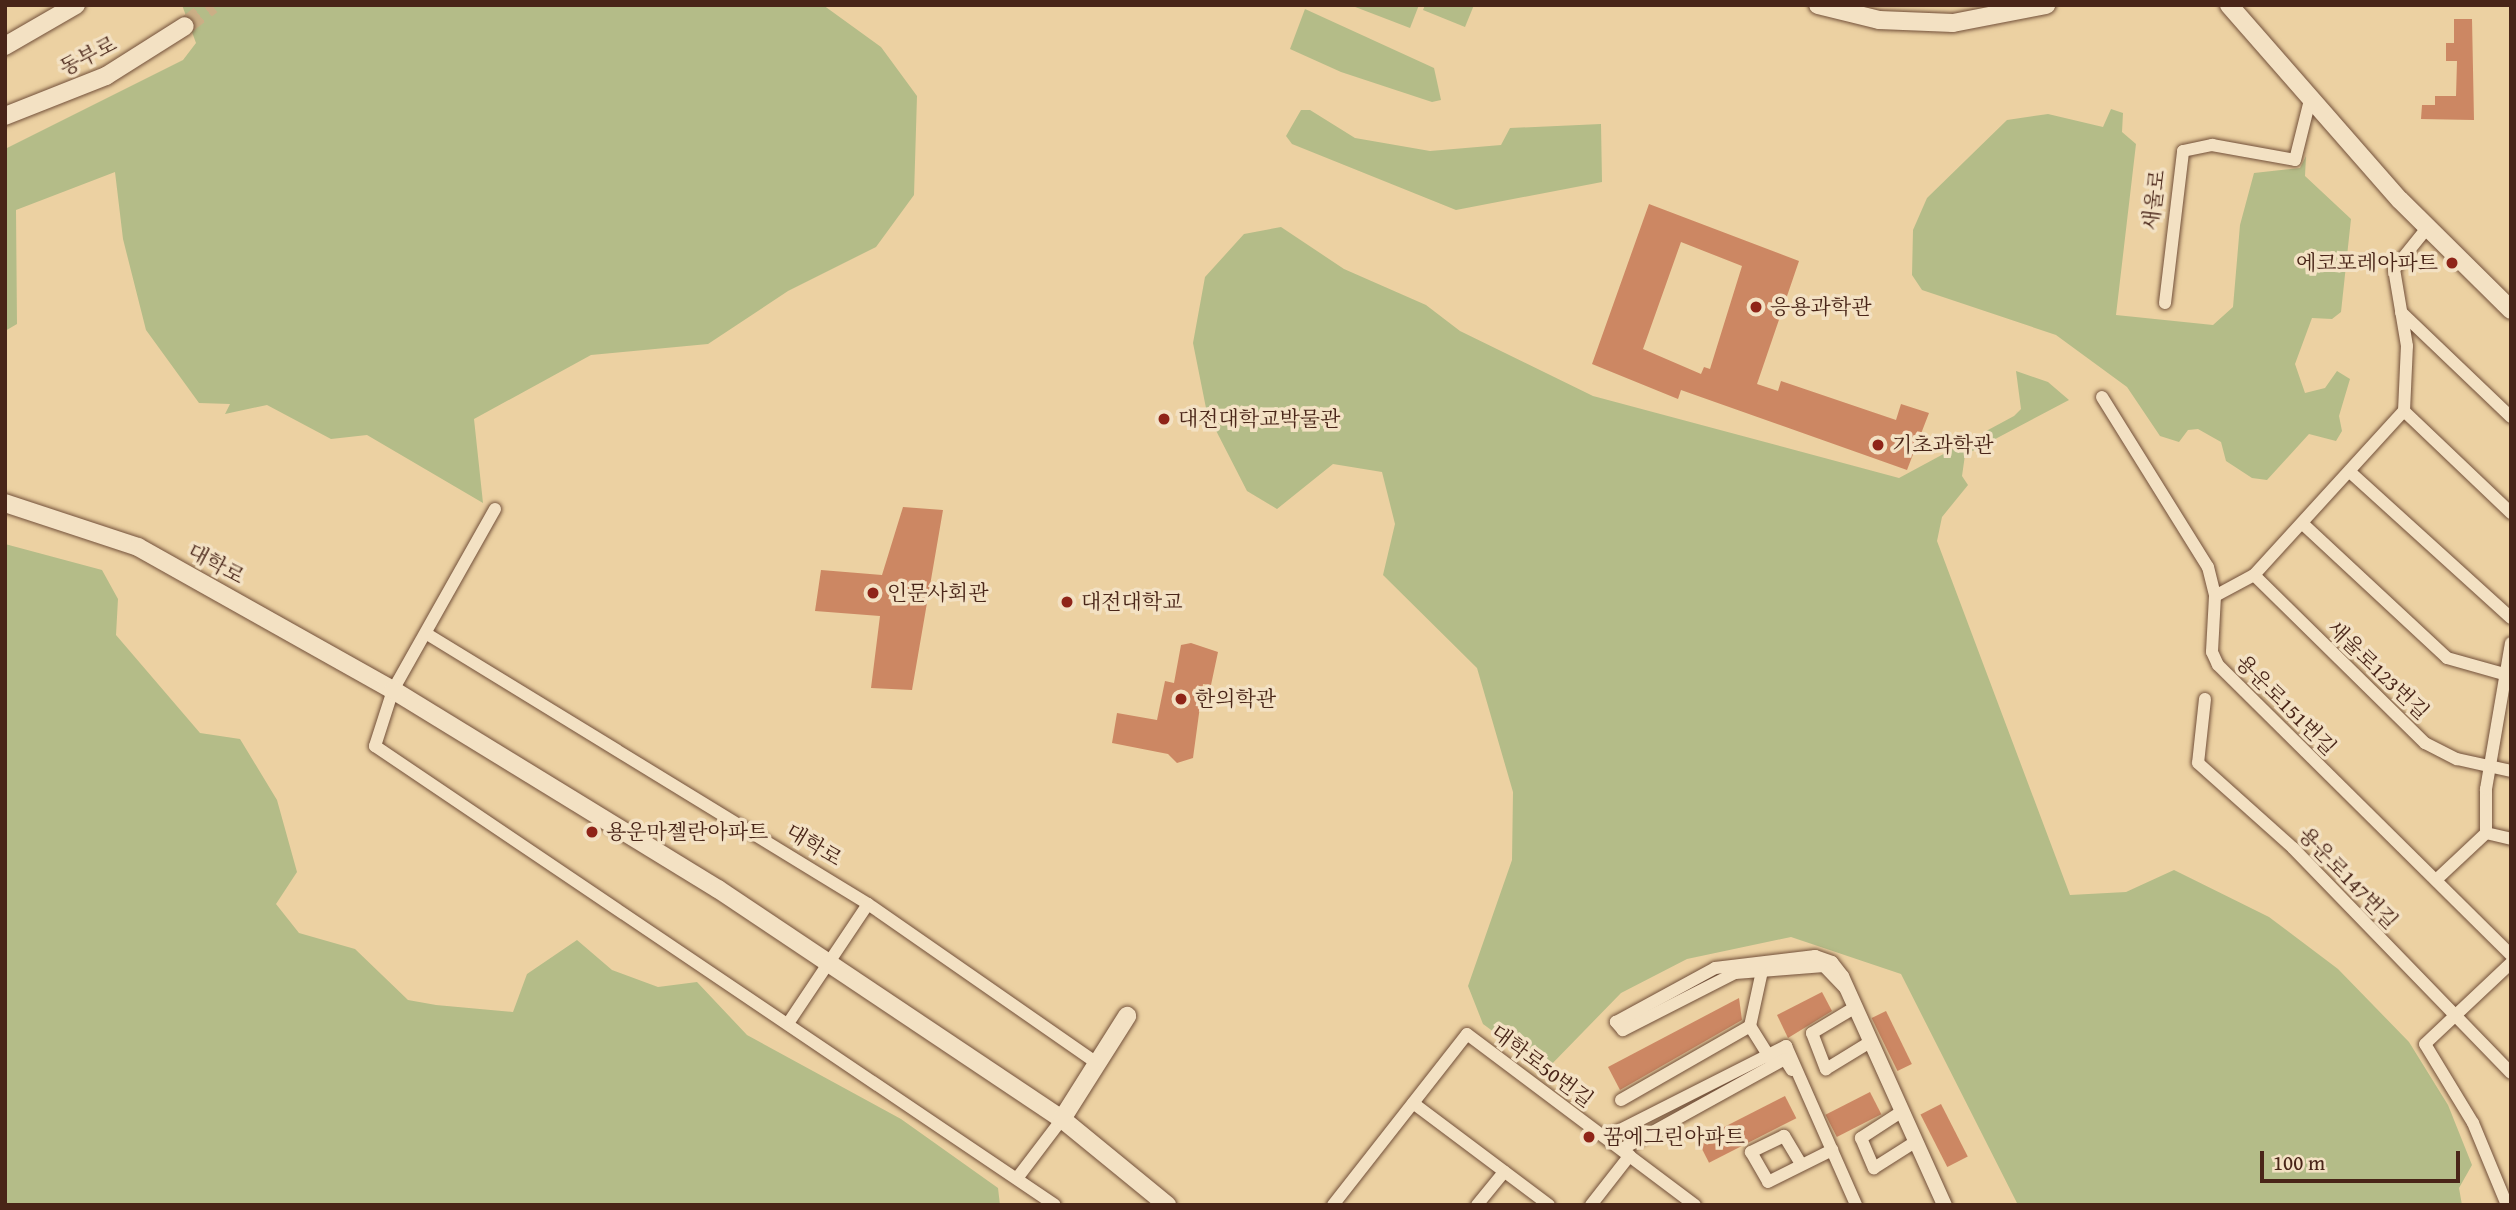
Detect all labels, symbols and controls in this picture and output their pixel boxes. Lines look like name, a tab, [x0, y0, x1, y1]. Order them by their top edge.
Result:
street label: 동부로	[55, 31, 121, 81]
street label: 새울로	[2138, 168, 2170, 232]
place label: 에코포레아파트	[2296, 250, 2438, 276]
marker: 에코포레아파트	[2444, 255, 2460, 271]
place label: 응용과학관	[1770, 294, 1871, 320]
marker: 응용과학관	[1748, 299, 1764, 315]
place label: 대전대학교박물관	[1178, 406, 1340, 432]
marker: 대전대학교박물관	[1156, 411, 1172, 427]
place label: 기초과학관	[1892, 432, 1993, 458]
marker: 기초과학관	[1870, 437, 1886, 453]
street label: 대학로	[183, 539, 249, 589]
place label: 인문사회관	[887, 580, 988, 606]
marker: 인문사회관	[865, 585, 881, 601]
place label: 대전대학교	[1081, 589, 1182, 615]
marker: 대전대학교	[1059, 594, 1075, 610]
street label: 새울로123번길	[2322, 615, 2434, 725]
street label: 용운로151번길	[2231, 650, 2341, 760]
place label: 한의학관	[1195, 686, 1276, 712]
marker: 한의학관	[1173, 691, 1189, 707]
place label: 용운마젤란아파트	[606, 819, 768, 845]
street label: 대학로	[781, 819, 847, 871]
street label: 용운로147번길	[2293, 822, 2403, 934]
marker: 용운마젤란아파트	[584, 824, 600, 840]
street label: 대학로50번길	[1486, 1019, 1598, 1113]
place label: 꿈에그린아파트	[1603, 1124, 1745, 1150]
marker: 꿈에그린아파트	[1581, 1129, 1597, 1145]
scale bar	[2264, 1136, 2464, 1180]
text: 100 m	[2273, 1147, 2325, 1178]

